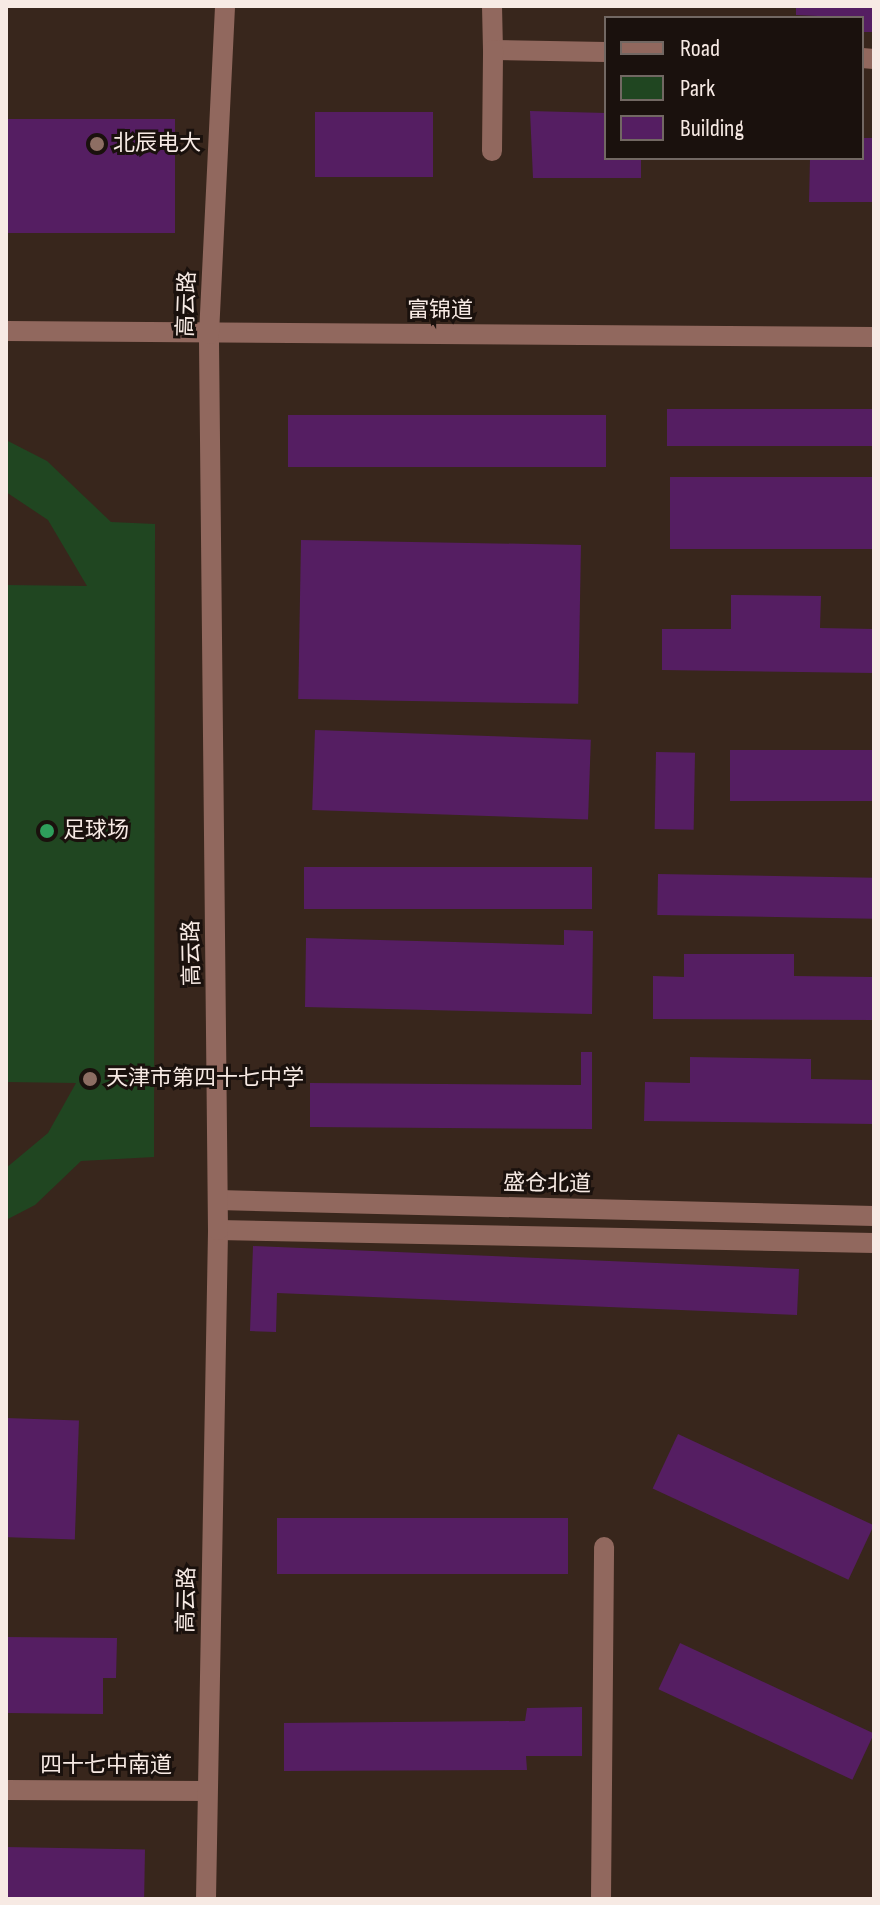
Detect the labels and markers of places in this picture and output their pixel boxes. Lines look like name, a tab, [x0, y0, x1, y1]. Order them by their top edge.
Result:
place label: 北辰电大	[113, 131, 201, 157]
marker: 北辰电大	[88, 135, 106, 153]
place label: 足球场	[63, 818, 129, 844]
marker: 足球场	[38, 822, 56, 840]
place label: 天津市第四十七中学	[106, 1066, 304, 1092]
marker: 天津市第四十七中学	[81, 1070, 99, 1088]

